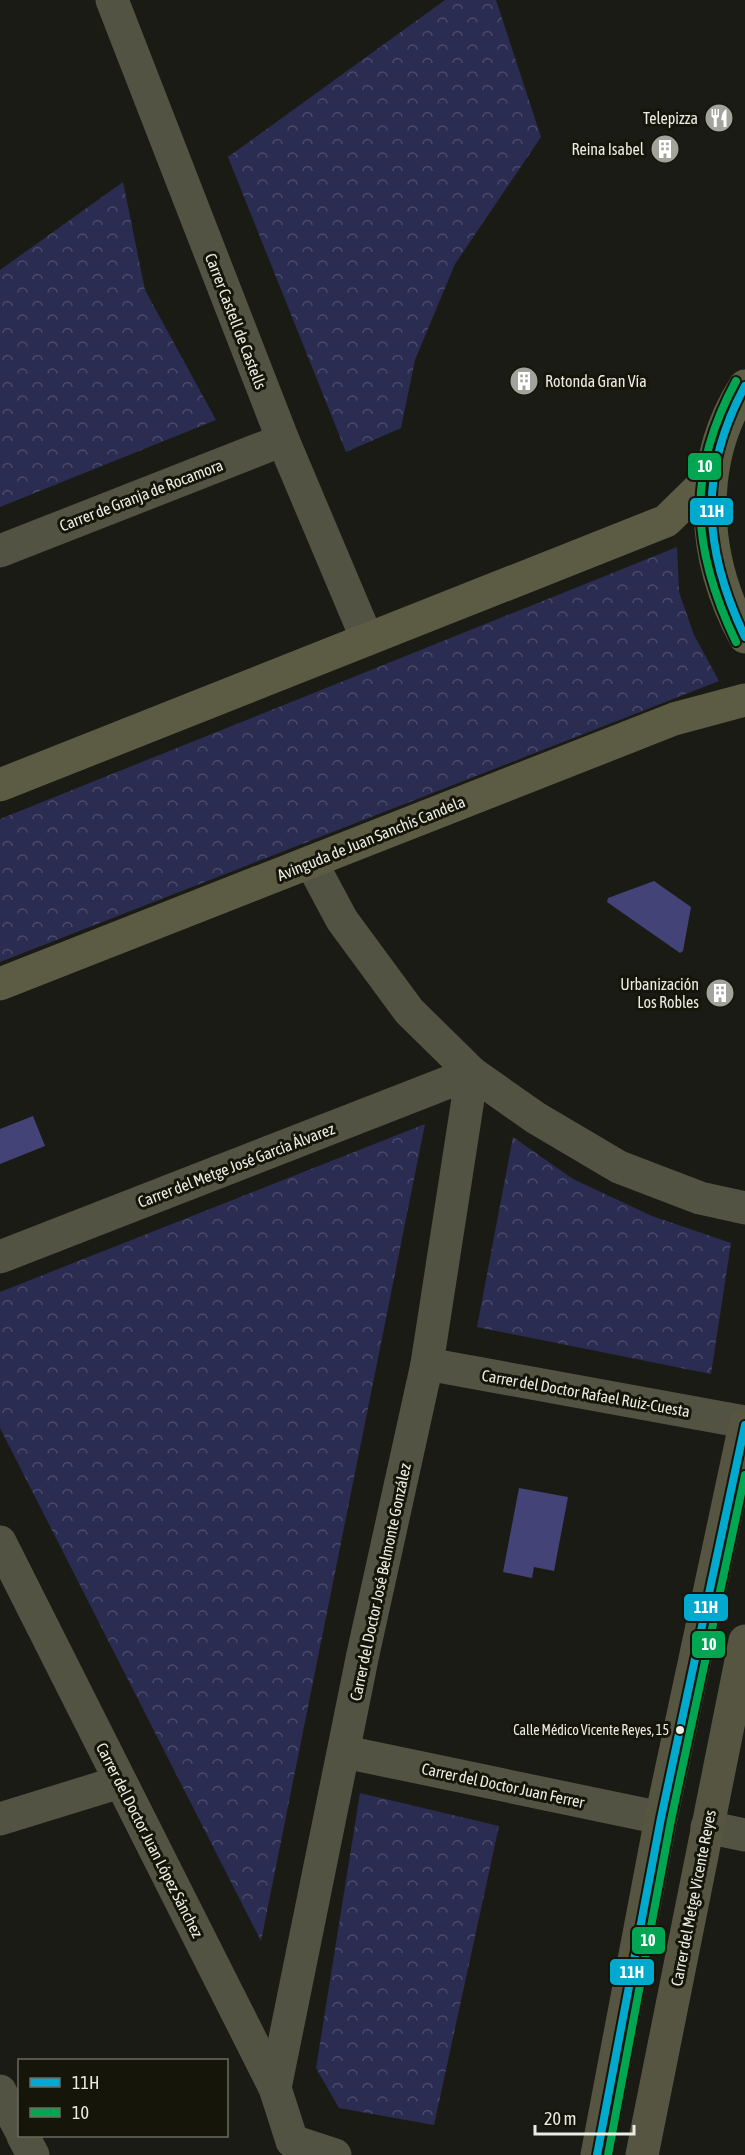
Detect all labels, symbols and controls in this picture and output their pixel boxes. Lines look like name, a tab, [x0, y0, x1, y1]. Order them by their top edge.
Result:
restaurant icon: Telepizza	[703, 102, 735, 134]
place label: Telepizza	[643, 109, 698, 128]
building icon: Reina Isabel	[649, 133, 681, 165]
place label: Reina Isabel	[571, 140, 645, 158]
street label: Carrer Castell de Castells	[202, 251, 270, 392]
building icon: Rotonda Gran Vía	[508, 365, 540, 397]
place label: Rotonda Gran Vía	[545, 372, 647, 390]
line badge: 10	[687, 452, 722, 481]
street label: Carrer de Granja de Rocamora	[57, 456, 226, 535]
text: 10	[697, 457, 713, 475]
line badge: 11H	[689, 497, 734, 526]
text: 11H	[700, 502, 724, 520]
street label: Avinguda de Juan Sanchís Candela	[274, 792, 468, 885]
place label: Urbanización Los Robles	[620, 975, 699, 1011]
building icon: Urbanización Los Robles	[704, 977, 736, 1009]
street label: Carrer del Metge José García Álvarez	[135, 1119, 338, 1212]
street label: Carrer del Doctor Rafael Ruiz-Cuesta	[481, 1366, 691, 1420]
street label: Carrer del Doctor José Belmonte González	[346, 1461, 414, 1702]
line badge: 11H	[683, 1593, 729, 1622]
text: 11H	[694, 1598, 718, 1616]
line badge: 10	[691, 1630, 726, 1659]
text: 10	[701, 1635, 717, 1653]
place label: Calle Médico Vicente Reyes, 15	[513, 1722, 669, 1738]
marker: Calle Médico Vicente Reyes, 15	[674, 1724, 686, 1736]
street label: Carrer del Doctor Juan López Sánchez	[92, 1740, 207, 1941]
street label: Carrer del Doctor Juan Ferrer	[420, 1759, 586, 1811]
street label: Carrer del Metge Vicente Reyes	[667, 1808, 720, 1988]
line badge: 10	[631, 1926, 666, 1955]
text: 10	[640, 1931, 656, 1949]
line badge: 11H	[609, 1958, 655, 1986]
text: 11H	[620, 1963, 644, 1981]
legend	[18, 2059, 228, 2137]
text: 11H	[72, 2072, 99, 2093]
scale bar	[535, 2098, 634, 2136]
text: 10	[72, 2102, 89, 2123]
text: 20 m	[544, 2108, 576, 2129]

